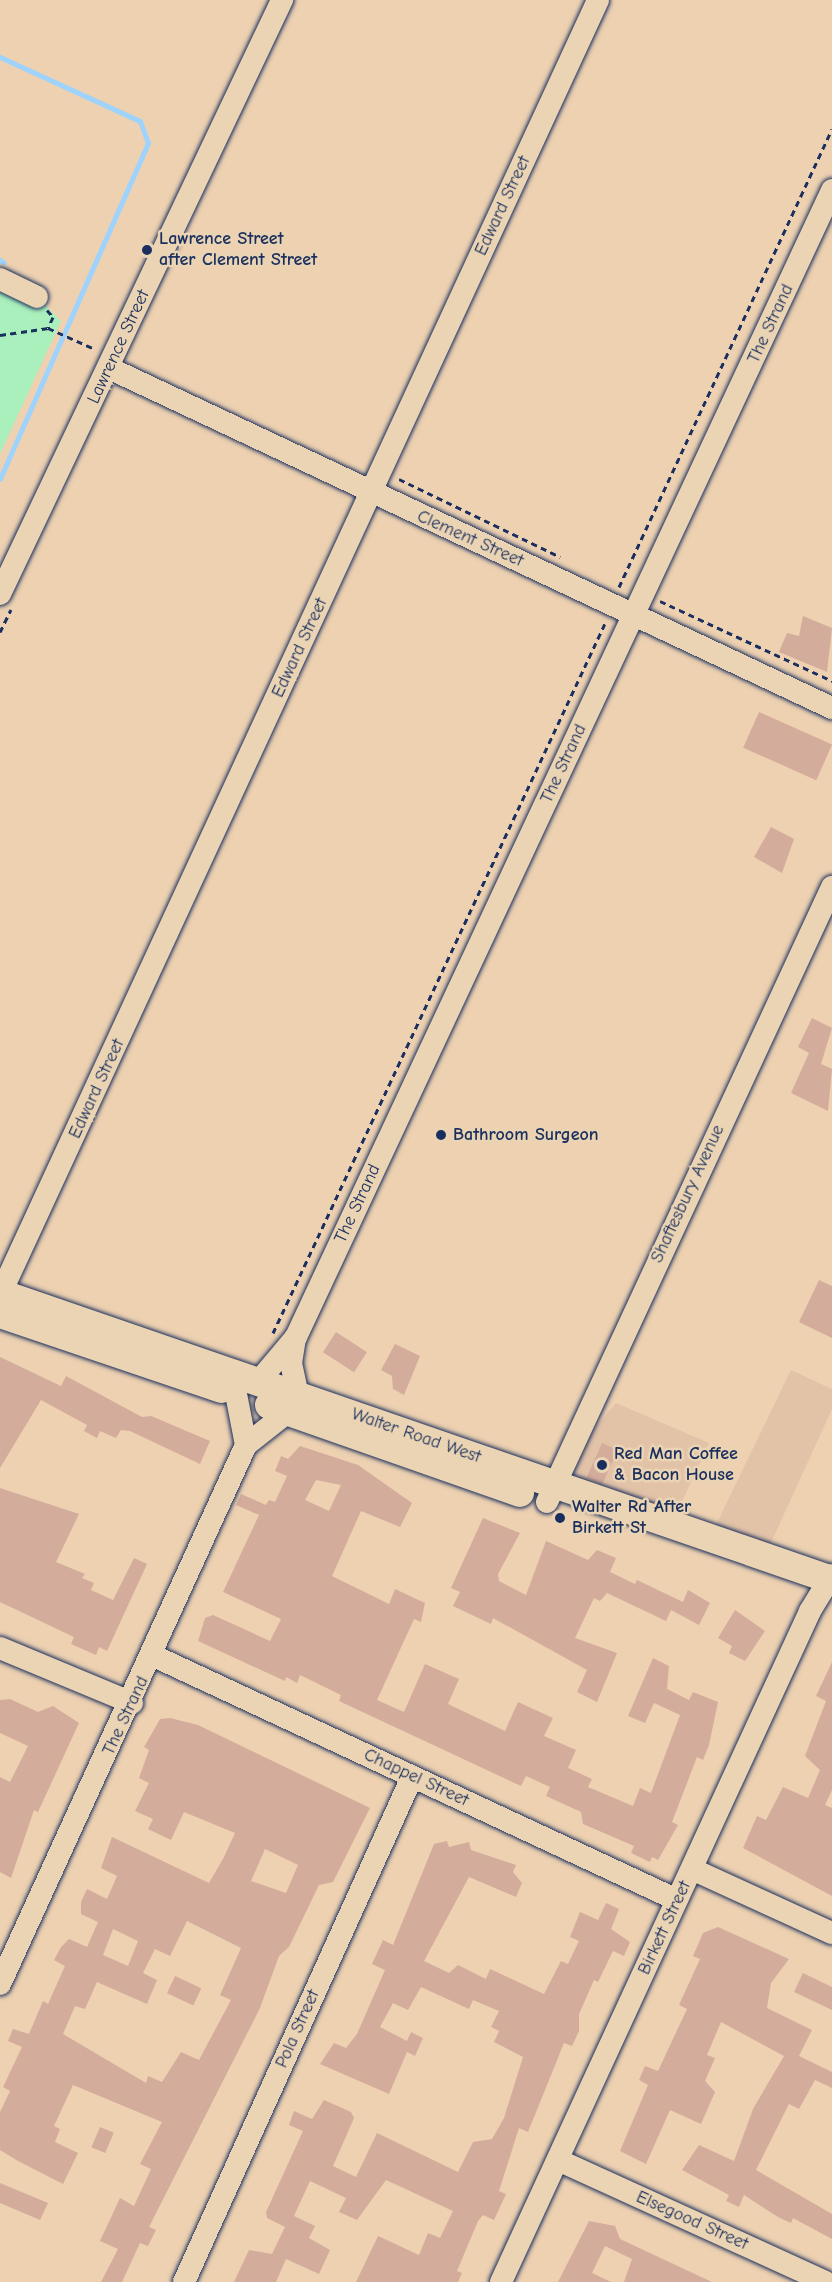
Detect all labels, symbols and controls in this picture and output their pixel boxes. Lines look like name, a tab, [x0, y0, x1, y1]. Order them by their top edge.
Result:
street label: Edward Street	[471, 153, 535, 259]
place label: Lawrence Street after Clement Street	[159, 229, 317, 272]
marker: Lawrence Street after Clement Street	[140, 243, 154, 257]
street label: The Strand	[743, 281, 799, 367]
street label: Lawrence Street	[83, 287, 155, 407]
street label: Clement Street	[413, 506, 527, 572]
street label: Edward Street	[268, 595, 332, 701]
street label: The Strand	[536, 721, 592, 807]
street label: Edward Street	[65, 1036, 129, 1142]
street label: Shaftesbury Avenue	[647, 1122, 729, 1266]
place label: Bathroom Surgeon	[453, 1124, 599, 1146]
marker: Bathroom Surgeon	[434, 1128, 448, 1142]
street label: The Strand	[330, 1161, 386, 1247]
street label: Walter Road West	[349, 1404, 483, 1468]
place label: Red Man Coffee & Bacon House	[614, 1444, 738, 1486]
marker: Red Man Coffee & Bacon House	[595, 1458, 609, 1472]
place label: Walter Rd After Birkett St	[572, 1497, 691, 1540]
marker: Walter Rd After Birkett St	[553, 1511, 567, 1525]
street label: The Strand	[98, 1673, 154, 1759]
street label: Chappel Street	[360, 1744, 472, 1812]
street label: Birkett Street	[634, 1878, 696, 1978]
street label: Pola Street	[271, 1987, 325, 2071]
street label: Elsegood Street	[633, 2187, 751, 2255]

